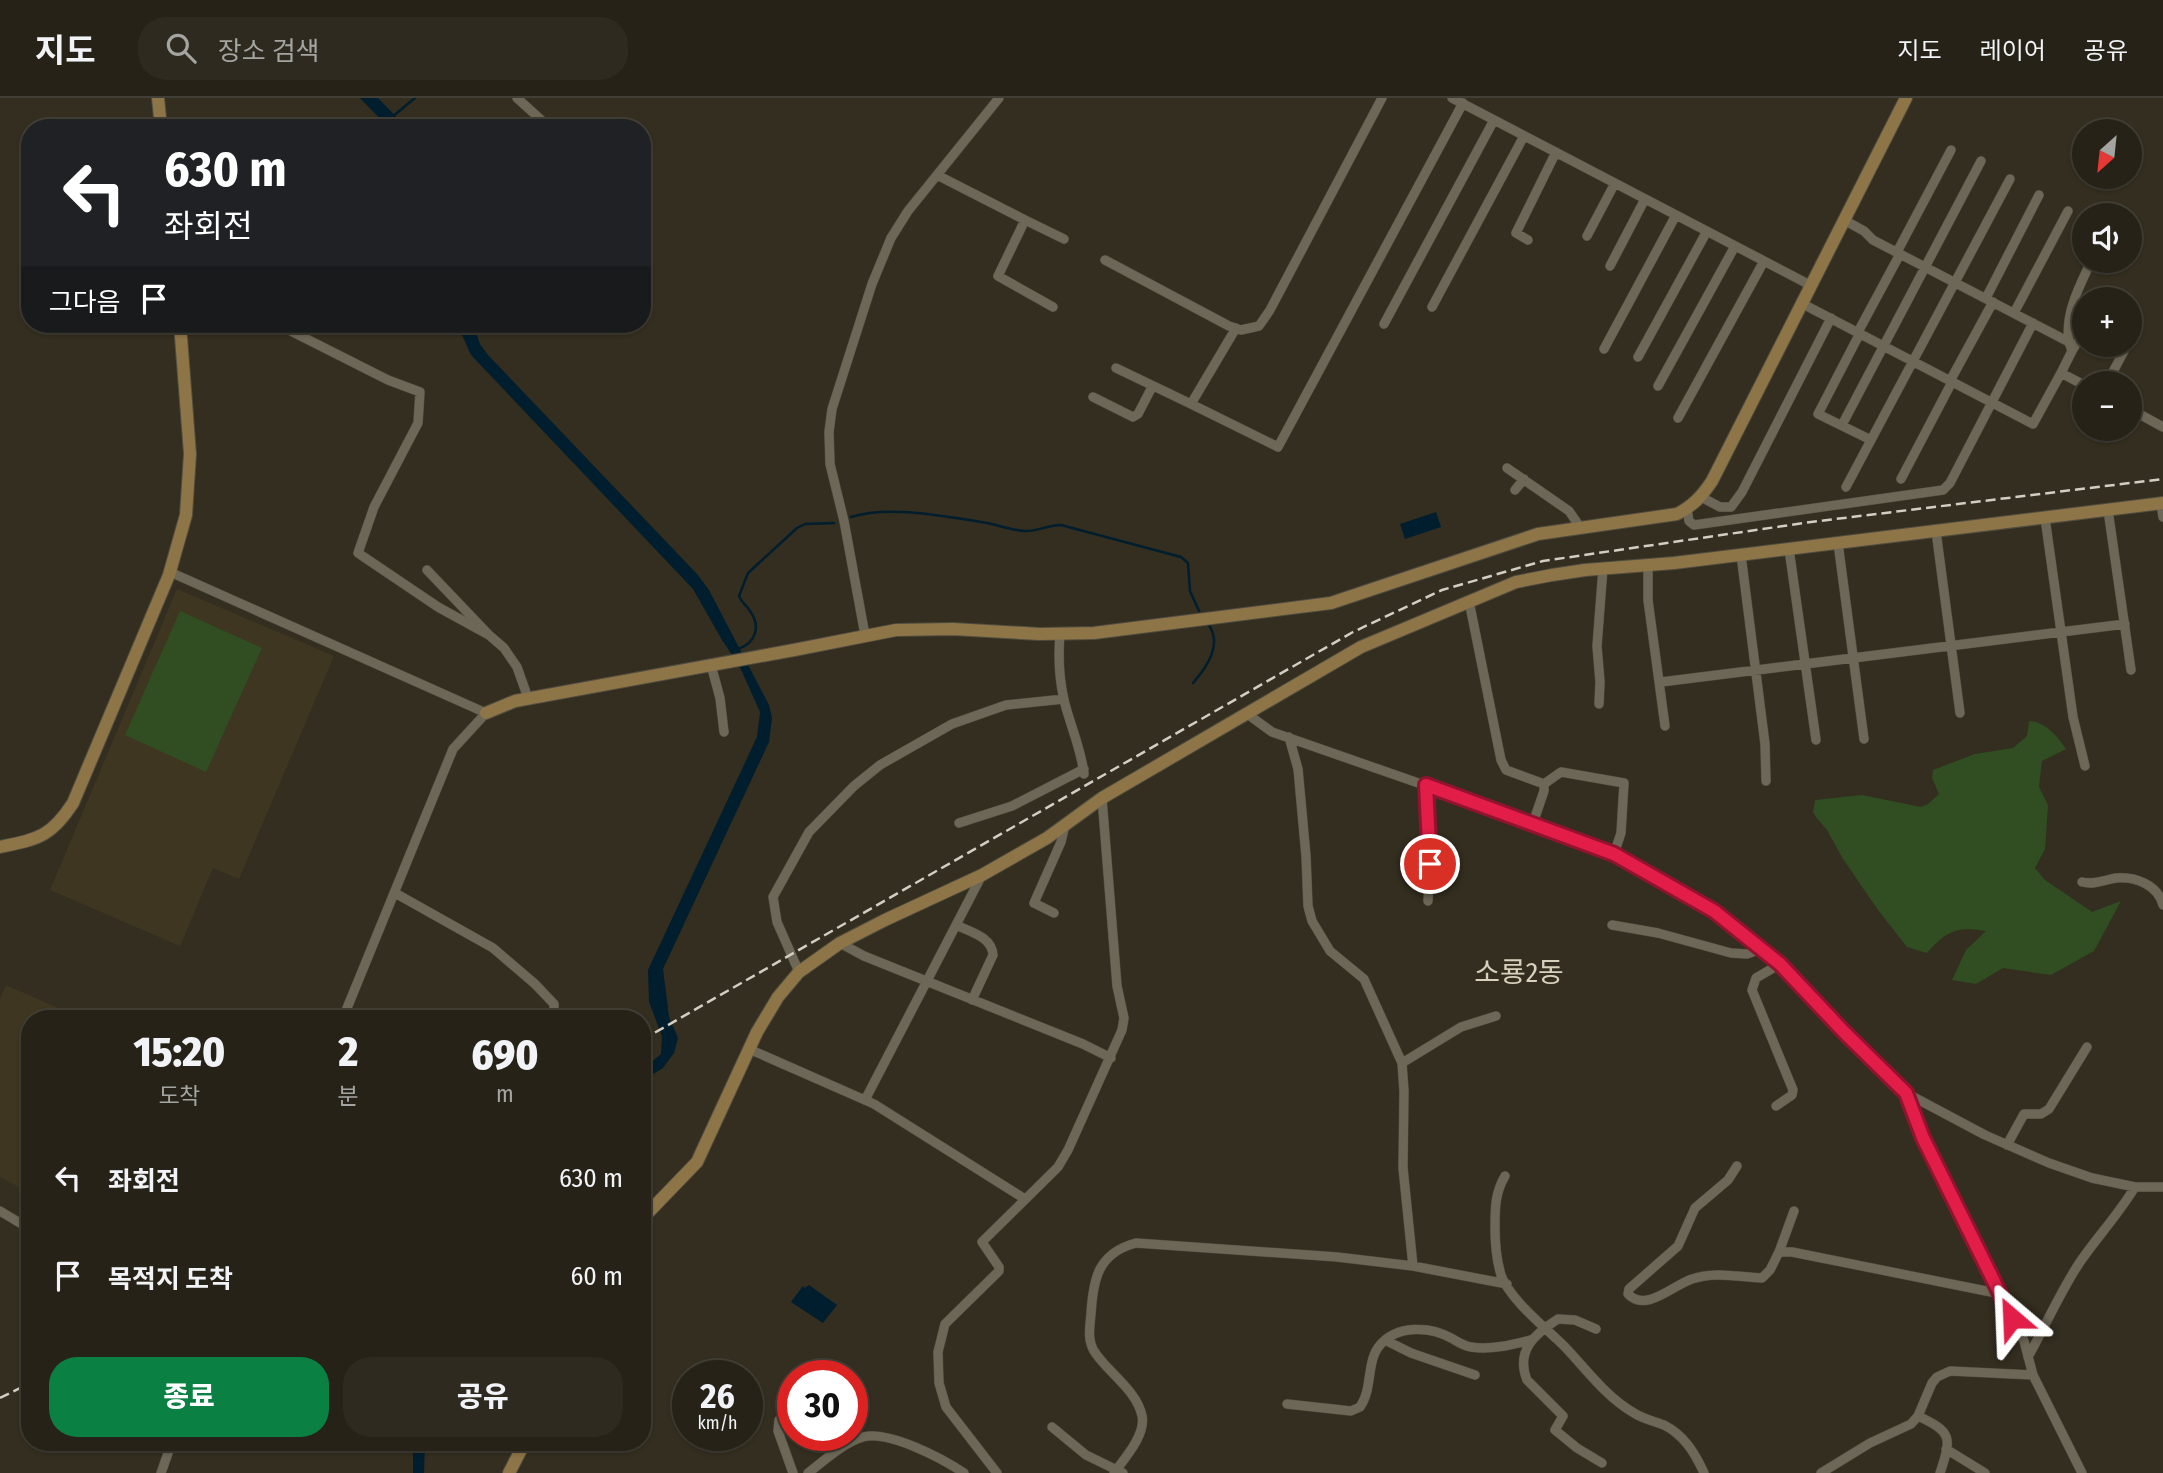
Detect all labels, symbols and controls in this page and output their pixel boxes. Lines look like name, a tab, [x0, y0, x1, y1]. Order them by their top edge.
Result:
search box	[138, 17, 628, 80]
icon: search	[162, 29, 200, 67]
text: 지도	[35, 31, 96, 71]
text: 장소 검색	[218, 36, 320, 67]
text: 지도	[1897, 37, 1942, 65]
text: 레이어	[1980, 37, 2046, 65]
text: 공유	[2084, 37, 2128, 65]
north arrow	[2072, 119, 2142, 189]
map controls	[2072, 119, 2142, 441]
text: 630 m	[164, 140, 287, 199]
icon: left	[49, 147, 140, 238]
button: sound	[2072, 203, 2142, 273]
text: 좌회전	[164, 207, 252, 245]
icon: arrive	[135, 280, 173, 318]
text: 그다음	[49, 287, 121, 318]
button: +	[2072, 287, 2142, 357]
button: −	[2072, 371, 2142, 441]
pin	[1400, 834, 1460, 894]
icon: arrive	[1411, 845, 1449, 883]
district label: 소룡2동	[1474, 956, 1564, 989]
text: 15:20	[133, 1027, 225, 1077]
text: 2	[338, 1027, 358, 1077]
text: 690	[471, 1030, 539, 1080]
text: m	[496, 1080, 514, 1108]
text: 도착	[158, 1082, 201, 1110]
text: 분	[338, 1082, 359, 1110]
icon: left	[49, 1159, 87, 1197]
text: 630 m	[559, 1163, 623, 1194]
text: 좌회전	[108, 1166, 180, 1197]
icon: arrive	[49, 1257, 87, 1295]
text: 60 m	[570, 1261, 623, 1292]
text: 목적지 도착	[108, 1264, 233, 1295]
position arrow	[1975, 1281, 2049, 1355]
button: 종료	[49, 1357, 329, 1437]
button: 공유	[343, 1357, 623, 1437]
speed limit sign: 30	[777, 1360, 868, 1451]
text: 26	[700, 1375, 735, 1417]
text: km/h	[697, 1412, 738, 1434]

